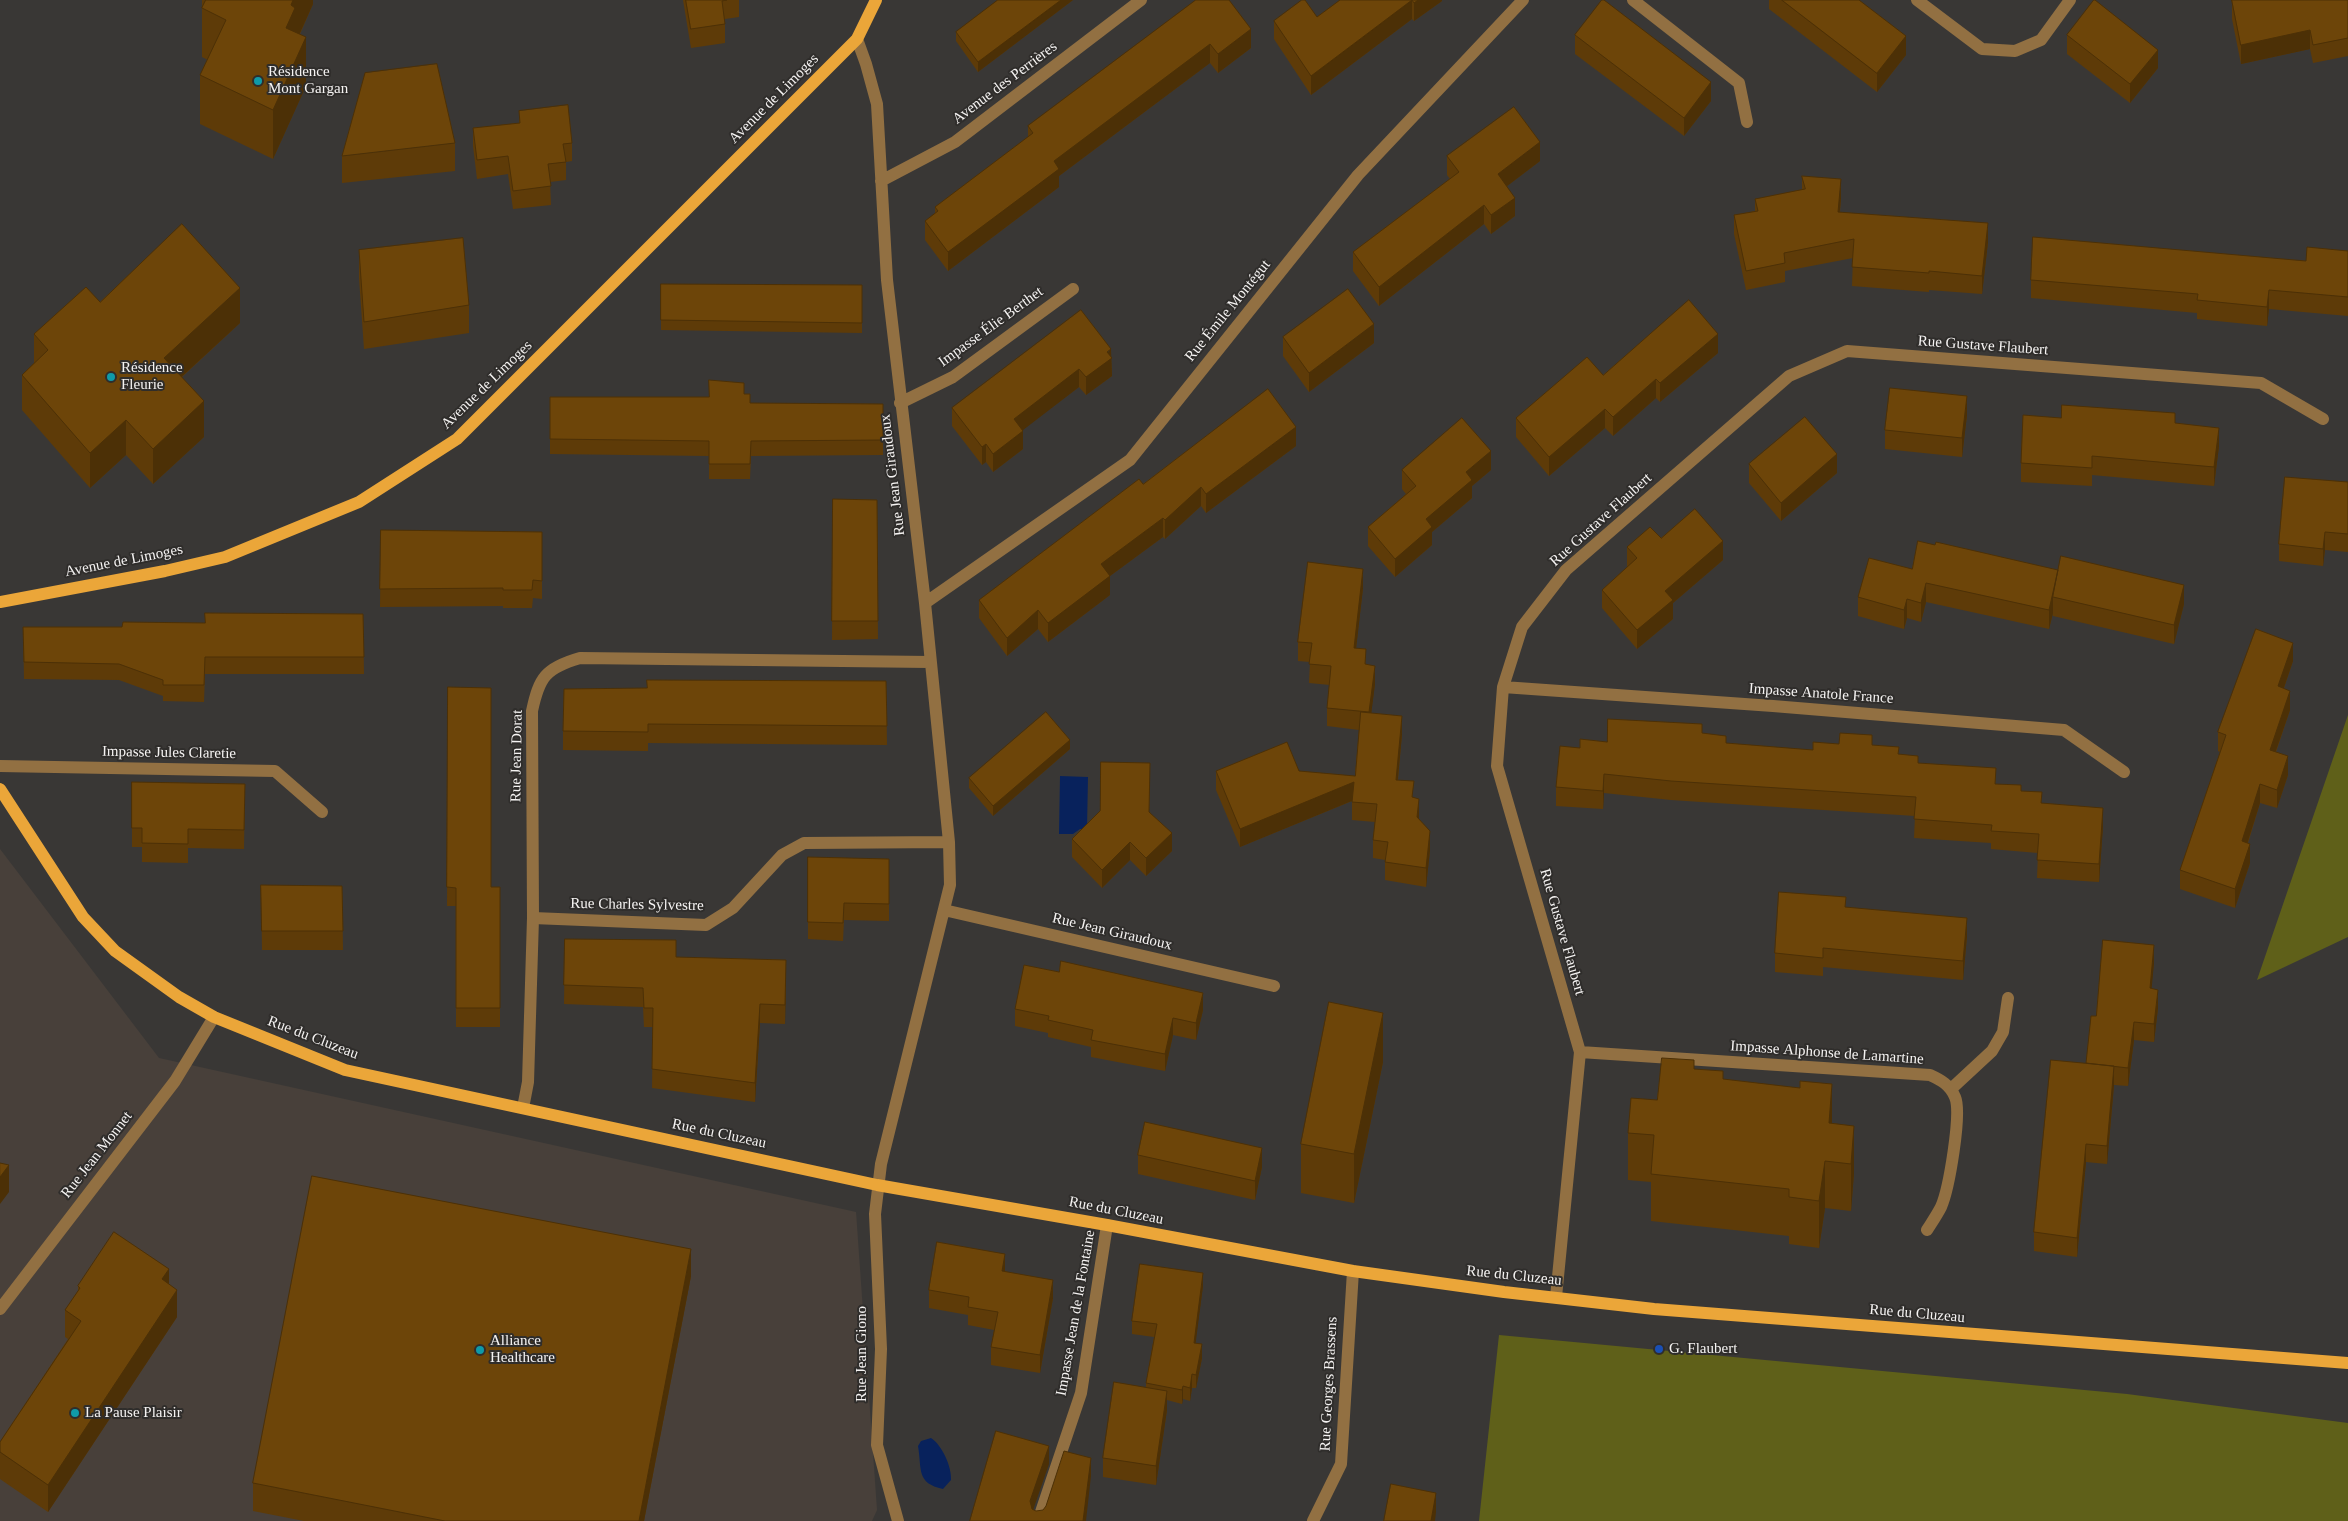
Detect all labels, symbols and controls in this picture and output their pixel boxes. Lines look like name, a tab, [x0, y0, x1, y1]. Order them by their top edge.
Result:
street label: Avenue des Perrières	[949, 38, 1061, 128]
street label: Avenue de Limoges	[725, 50, 823, 148]
place label: Résidence Mont Gargan	[268, 63, 348, 98]
marker: Résidence Mont Gargan	[252, 75, 264, 87]
street label: Rue Émile Montégut	[1181, 256, 1275, 366]
street label: Impasse Élie Berthet	[935, 283, 1047, 371]
street label: Rue Gustave Flaubert	[1917, 332, 2049, 360]
street label: Avenue de Limoges	[438, 337, 536, 433]
place label: Résidence Fleurie	[121, 359, 183, 394]
marker: Résidence Fleurie	[105, 371, 117, 383]
street label: Rue Jean Giraudoux	[877, 413, 909, 537]
street label: Rue Gustave Flaubert	[1546, 470, 1656, 570]
street label: Avenue de Limoges	[64, 541, 184, 581]
street label: Impasse Anatole France	[1748, 680, 1894, 708]
street label: Rue Jean Dorat	[507, 710, 527, 802]
street label: Impasse Jules Claretie	[102, 743, 236, 763]
street label: Rue Gustave Flaubert	[1535, 867, 1589, 997]
street label: Rue Charles Sylvestre	[570, 895, 704, 915]
street label: Rue Jean Giraudoux	[1050, 909, 1174, 955]
street label: Rue du Cluzeau	[265, 1012, 361, 1064]
street label: Impasse Alphonse de Lamartine	[1730, 1037, 1924, 1069]
street label: Rue Jean Monnet	[58, 1108, 136, 1202]
street label: Rue du Cluzeau	[670, 1115, 768, 1153]
street label: Rue du Cluzeau	[1067, 1193, 1165, 1229]
street label: Impasse Jean de la Fontaine	[1053, 1229, 1099, 1397]
street label: Rue du Cluzeau	[1465, 1262, 1563, 1290]
street label: Rue du Cluzeau	[1868, 1301, 1966, 1327]
street label: Rue Jean Giono	[853, 1306, 871, 1402]
street label: Rue Georges Brassens	[1316, 1316, 1342, 1452]
place label: Alliance Healthcare	[490, 1332, 555, 1367]
place label: G. Flaubert	[1669, 1340, 1737, 1358]
marker: G. Flaubert	[1653, 1343, 1665, 1355]
marker: Alliance Healthcare	[474, 1344, 486, 1356]
place label: La Pause Plaisir	[85, 1404, 182, 1422]
marker: La Pause Plaisir	[69, 1407, 81, 1419]

